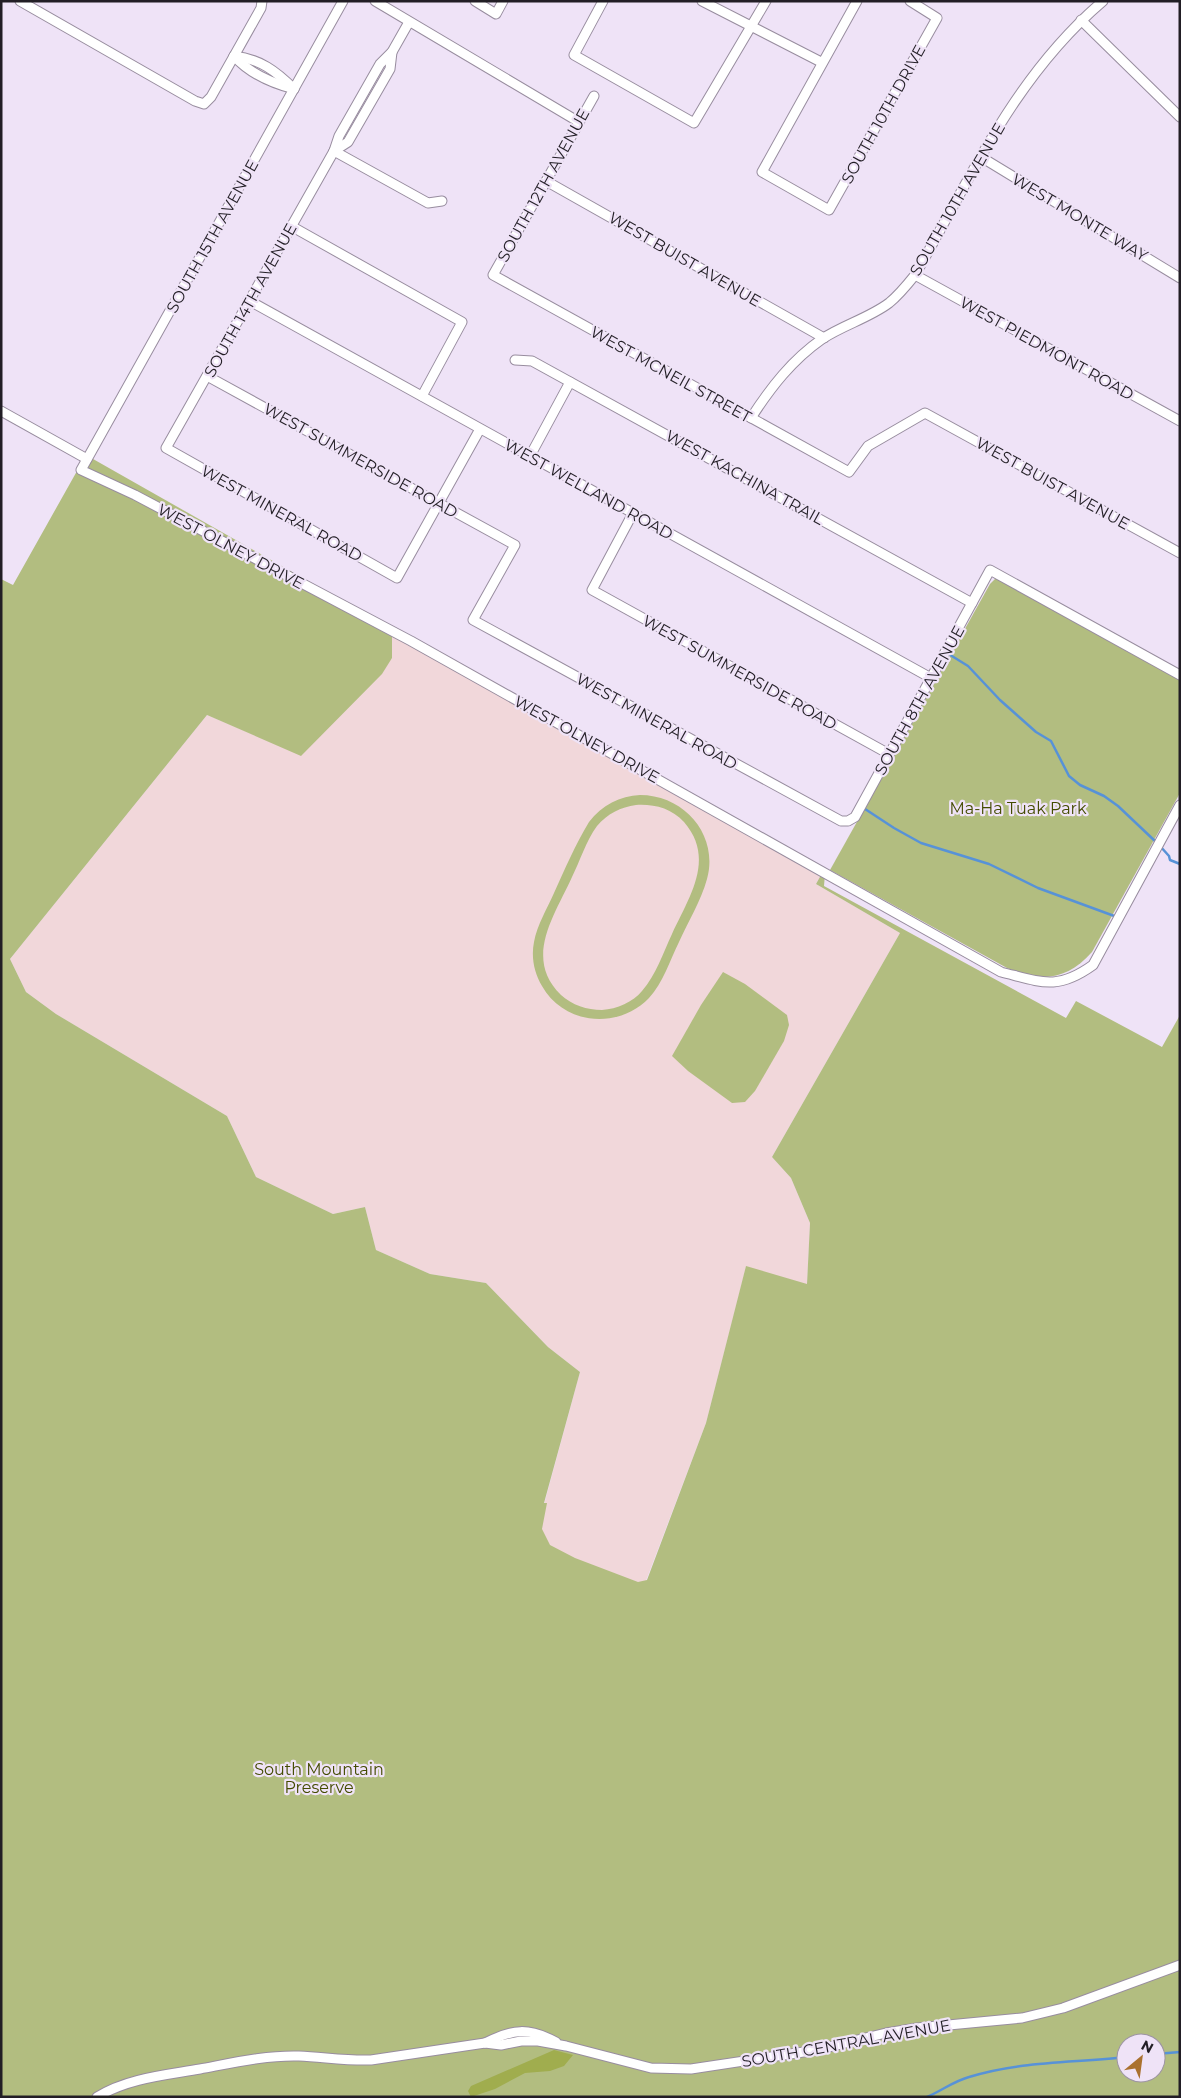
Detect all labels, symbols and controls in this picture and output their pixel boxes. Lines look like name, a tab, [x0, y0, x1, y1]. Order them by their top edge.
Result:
street label: SOUTH 10TH DRIVE	[837, 42, 929, 187]
street label: SOUTH 12TH AVENUE	[493, 105, 593, 265]
street label: SOUTH 10TH AVENUE	[906, 119, 1009, 279]
street label: SOUTH 15TH AVENUE	[162, 156, 262, 316]
street label: WEST MONTE WAY	[1008, 169, 1152, 266]
street label: WEST BUIST AVENUE	[605, 208, 764, 311]
street label: SOUTH 14TH AVENUE	[200, 220, 301, 380]
street label: WEST PIEDMONT ROAD	[956, 293, 1137, 404]
street label: WEST MCNEIL STREET	[587, 322, 755, 427]
street label: WEST SUMMERSIDE ROAD	[260, 399, 461, 522]
street label: WEST KACHINA TRAIL	[662, 426, 828, 529]
street label: WEST BUIST AVENUE	[973, 433, 1133, 534]
street label: WEST WELLAND ROAD	[501, 435, 676, 544]
street label: WEST MINERAL ROAD	[198, 461, 366, 566]
street label: WEST OLNEY DRIVE	[154, 500, 307, 593]
street label: WEST SUMMERSIDE ROAD	[639, 611, 840, 734]
street label: SOUTH 8TH AVENUE	[871, 622, 968, 778]
street label: WEST MINERAL ROAD	[573, 669, 741, 774]
street label: WEST OLNEY DRIVE	[511, 692, 663, 787]
park label: Ma-Ha Tuak Park	[950, 799, 1087, 818]
park label: South Mountain Preserve	[254, 1760, 384, 1797]
street label: SOUTH CENTRAL AVENUE	[740, 2016, 952, 2071]
north arrow	[1116, 2033, 1166, 2083]
text: N	[1138, 2036, 1157, 2057]

